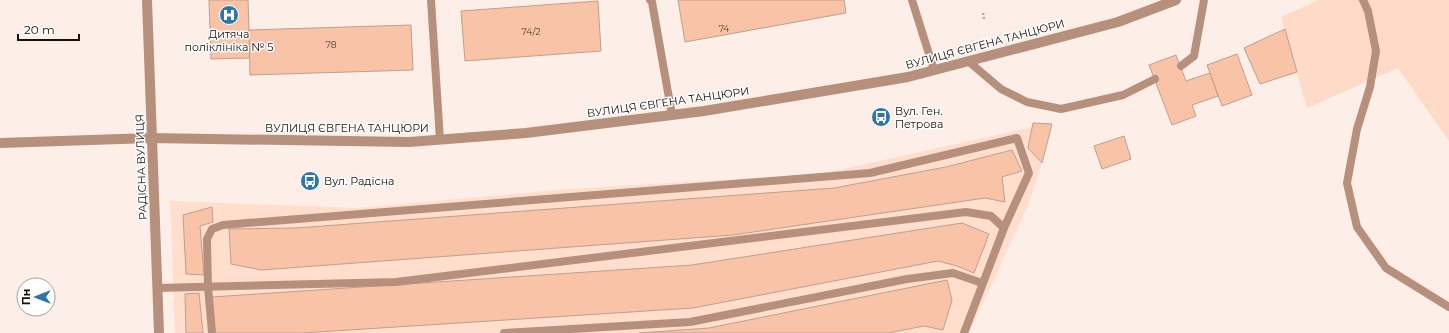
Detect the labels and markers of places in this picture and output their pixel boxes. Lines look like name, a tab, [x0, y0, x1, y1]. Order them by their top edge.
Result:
hospital icon: Дитяча поліклініка № 5	[218, 4, 240, 26]
place label: Дитяча поліклініка № 5	[185, 27, 274, 54]
place label: Вул. Ген. Петрова	[895, 104, 943, 131]
bus stop icon: Вул. Ген. Петрова	[870, 106, 892, 128]
bus stop icon: Вул. Радісна	[299, 170, 321, 192]
place label: Вул. Радісна	[324, 174, 395, 188]

